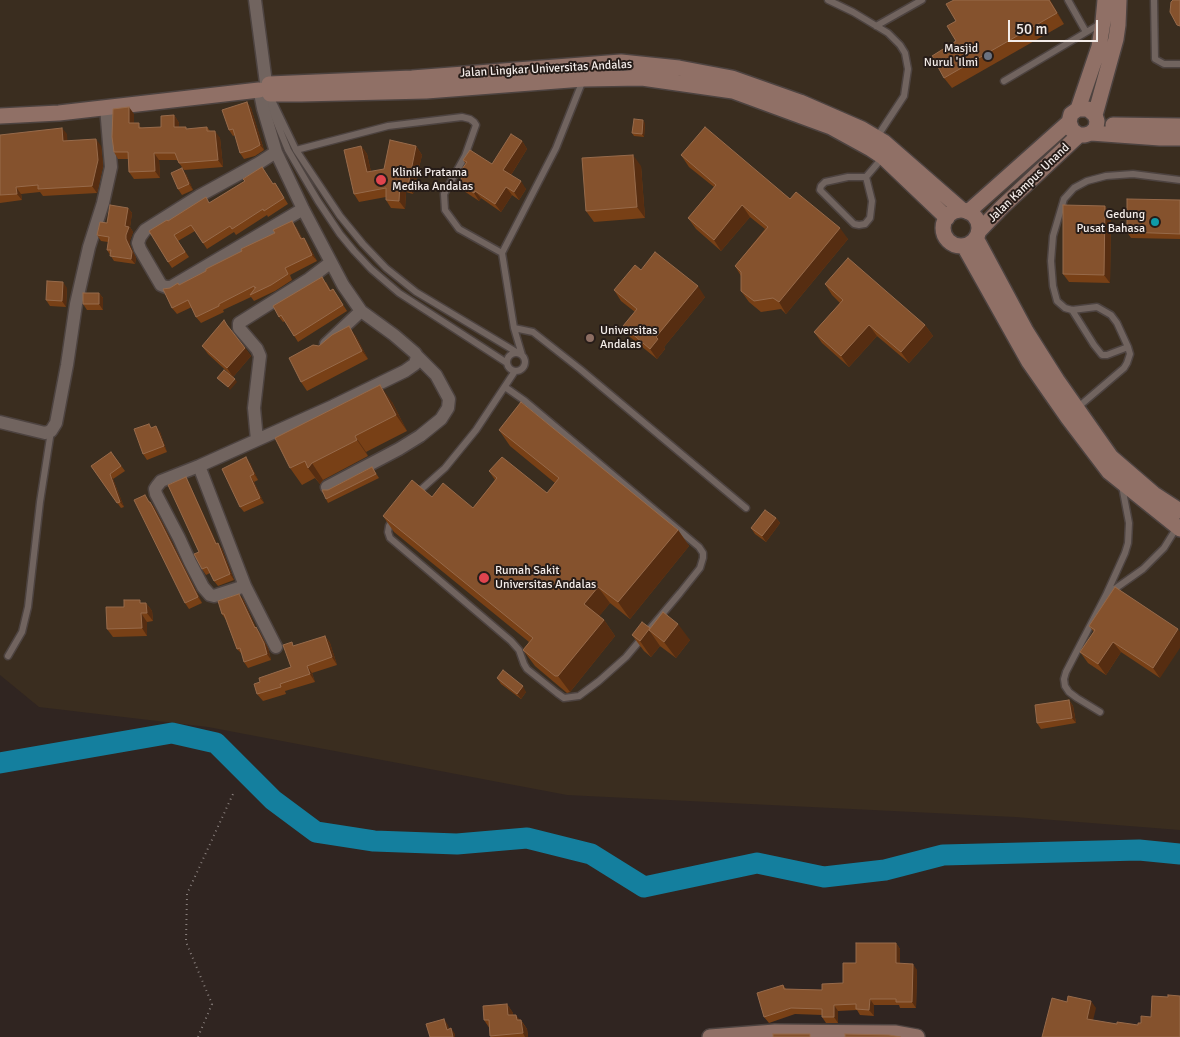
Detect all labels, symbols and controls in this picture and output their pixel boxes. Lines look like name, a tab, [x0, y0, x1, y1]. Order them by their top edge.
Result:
scale bar	[1010, 10, 1100, 42]
text: 50 m	[1016, 20, 1047, 38]
place label: Masjid Nurul 'Ilmi	[924, 42, 978, 70]
marker: Masjid Nurul 'Ilmi	[982, 50, 994, 62]
street label: Jalan Lingkar Universitas Andalas	[459, 57, 633, 81]
street label: Jalan Kampus Unand	[985, 141, 1073, 225]
place label: Klinik Pratama Medika Andalas	[392, 166, 473, 194]
marker: Klinik Pratama Medika Andalas	[374, 173, 388, 187]
place label: Gedung Pusat Bahasa	[1076, 208, 1145, 236]
marker: Gedung Pusat Bahasa	[1149, 216, 1161, 228]
place label: Universitas Andalas	[600, 324, 657, 352]
marker: Universitas Andalas	[584, 332, 596, 344]
place label: Rumah Sakit Universitas Andalas	[495, 564, 596, 592]
marker: Rumah Sakit Universitas Andalas	[477, 571, 491, 585]

